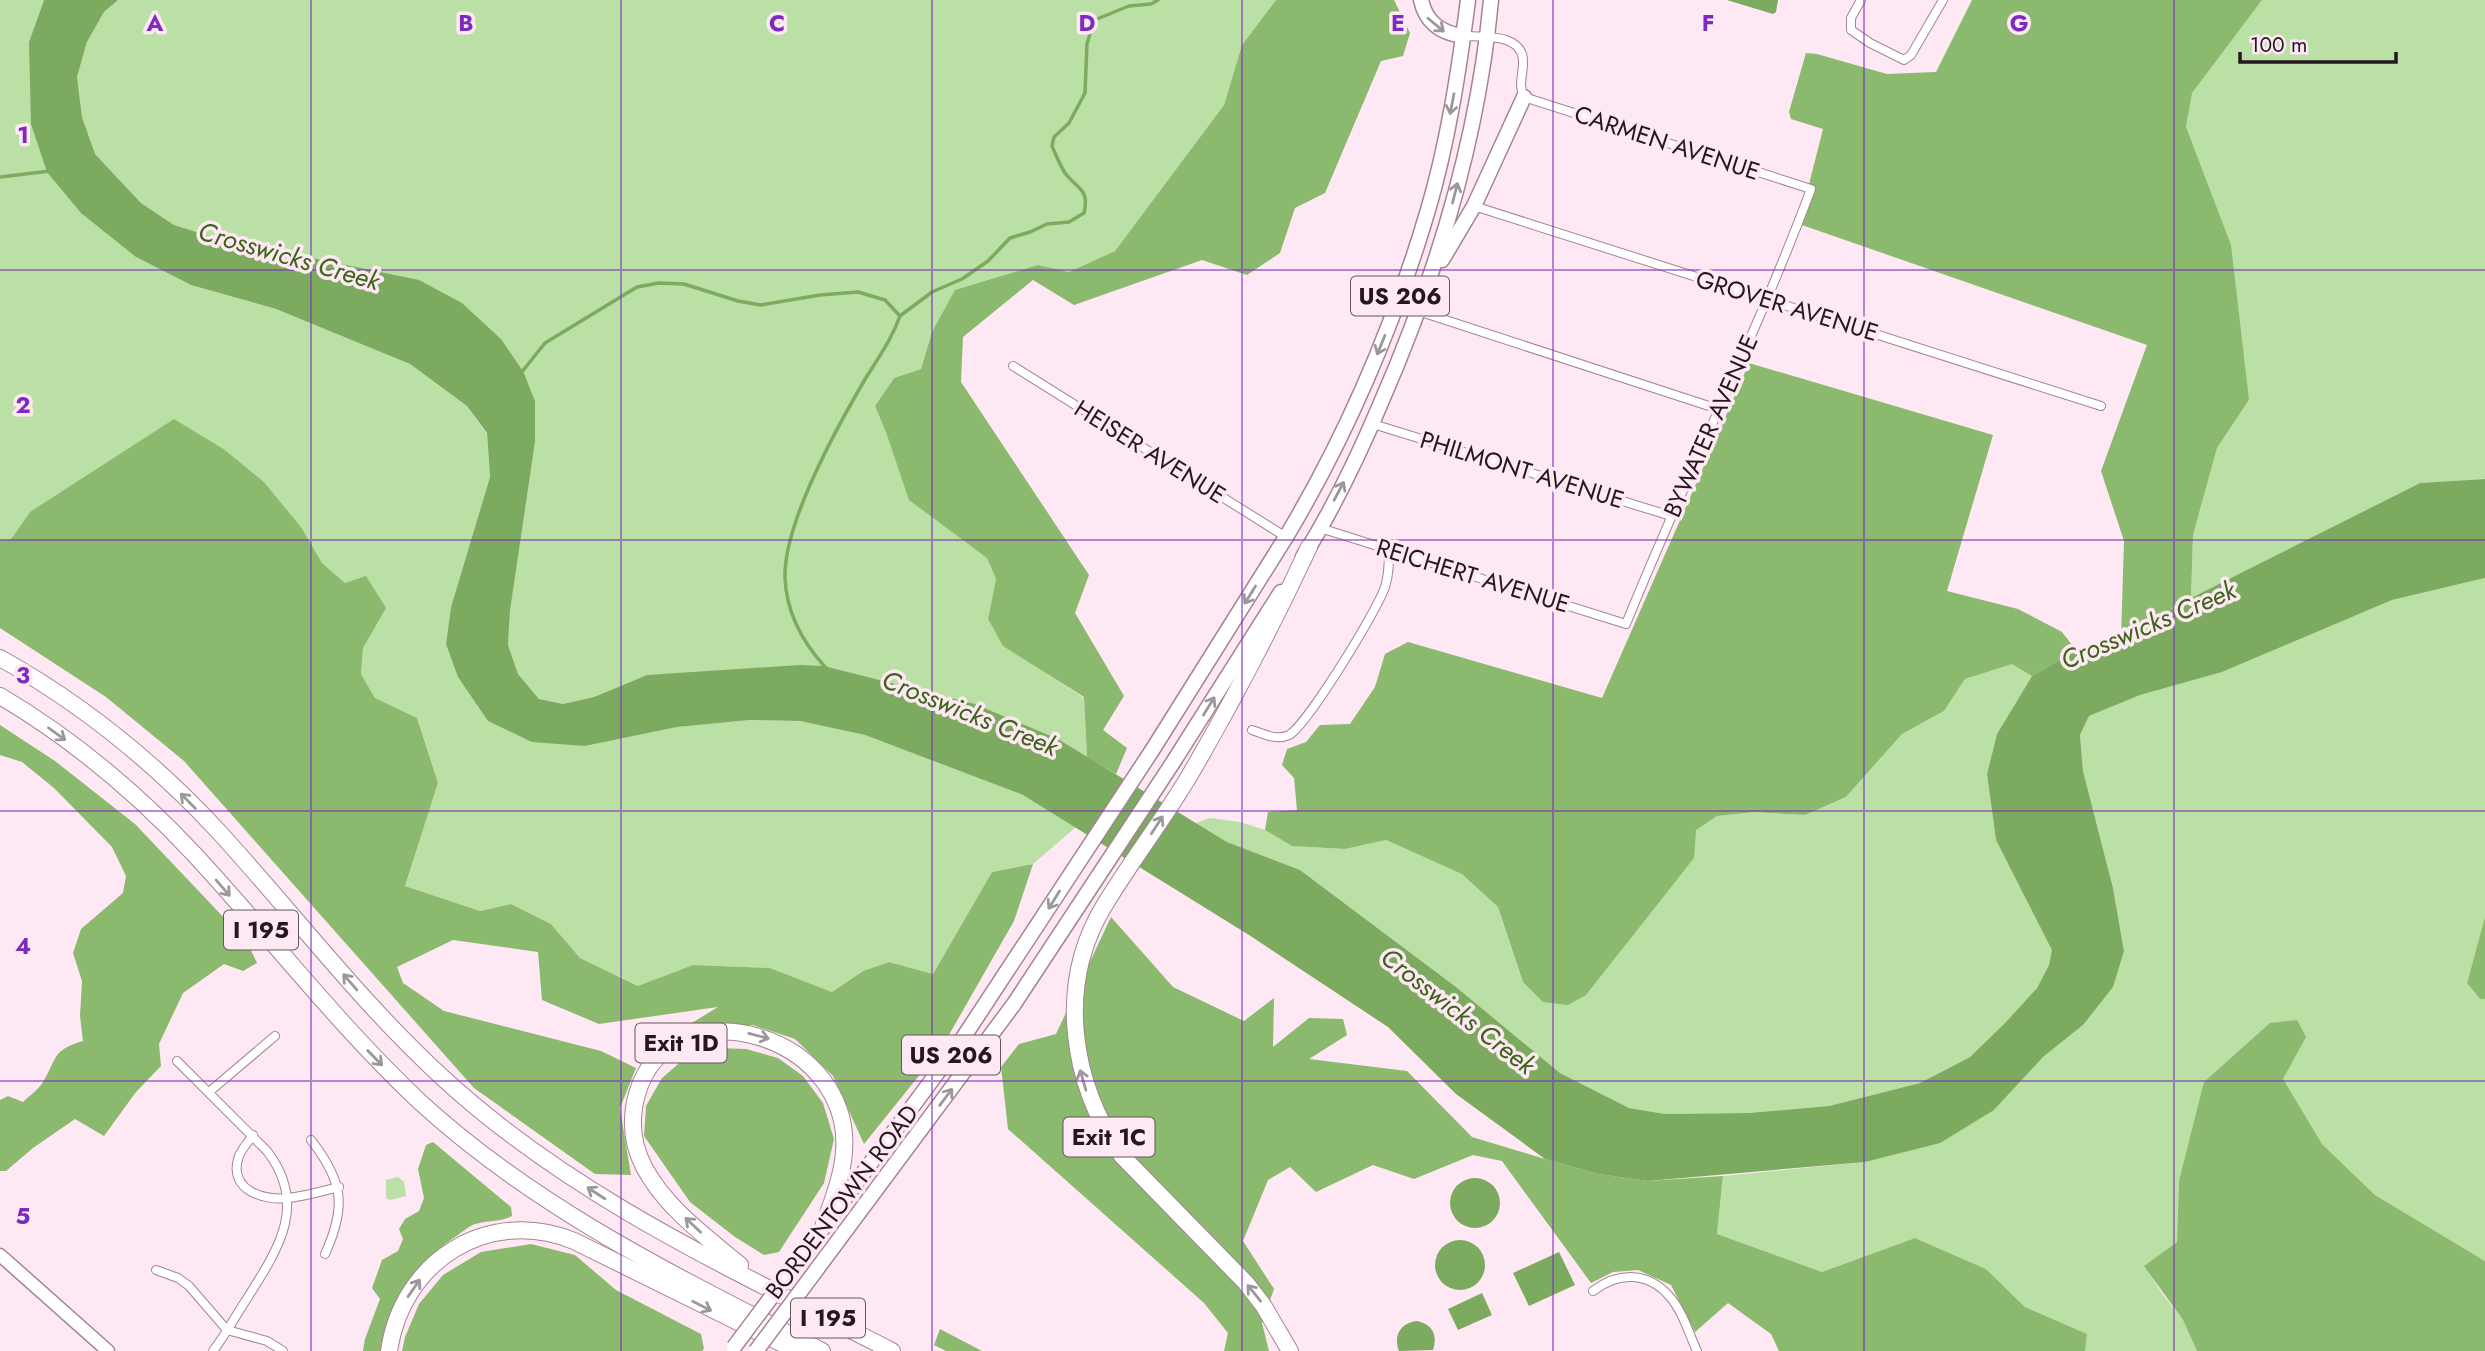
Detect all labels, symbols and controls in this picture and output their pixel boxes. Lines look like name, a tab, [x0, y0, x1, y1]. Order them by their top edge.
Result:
text: A	[146, 6, 164, 40]
text: B	[458, 6, 474, 40]
text: C	[769, 6, 785, 40]
text: D	[1079, 6, 1096, 40]
text: E	[1391, 6, 1405, 40]
text: F	[1702, 6, 1714, 40]
text: G	[2010, 6, 2028, 40]
one-way arrow	[1427, 17, 1445, 32]
scale bar	[2240, 21, 2396, 65]
text: 100 m	[2250, 30, 2307, 60]
one-way arrow	[1444, 92, 1458, 115]
street label: CARMEN AVENUE	[1570, 96, 1764, 189]
text: 1	[17, 118, 29, 152]
one-way arrow	[1449, 183, 1462, 205]
water label: Crosswicks Creek	[194, 212, 386, 301]
street label: GROVER AVENUE	[1692, 261, 1883, 350]
road number: US 206	[1351, 276, 1449, 316]
street label: BYWATER AVENUE	[1655, 329, 1767, 523]
one-way arrow	[1374, 334, 1387, 356]
text: 2	[15, 388, 31, 422]
street label: HEISER AVENUE	[1068, 391, 1233, 512]
street label: PHILMONT AVENUE	[1416, 422, 1628, 517]
one-way arrow	[1333, 481, 1347, 502]
street label: REICHERT AVENUE	[1372, 529, 1574, 622]
water label: Crosswicks Creek	[2054, 570, 2243, 679]
one-way arrow	[1242, 585, 1256, 605]
text: 3	[16, 658, 30, 692]
water label: Crosswicks Creek	[876, 660, 1066, 766]
one-way arrow	[1201, 697, 1216, 716]
one-way arrow	[47, 726, 66, 741]
one-way arrow	[179, 792, 196, 809]
one-way arrow	[1150, 816, 1164, 835]
one-way arrow	[215, 878, 231, 896]
one-way arrow	[1047, 890, 1062, 909]
road number: I 195	[224, 911, 298, 950]
text: 4	[15, 929, 31, 963]
water label: Crosswicks Creek	[1373, 938, 1545, 1085]
one-way arrow	[342, 973, 358, 991]
road number: Exit 1D	[636, 1024, 726, 1062]
one-way arrow	[747, 1030, 770, 1043]
road number: US 206	[902, 1036, 1000, 1074]
one-way arrow	[366, 1049, 383, 1066]
one-way arrow	[1076, 1069, 1089, 1091]
one-way arrow	[939, 1088, 953, 1107]
street label: BORDENTOWN ROAD	[757, 1097, 926, 1306]
road number: Exit 1C	[1064, 1118, 1154, 1156]
one-way arrow	[587, 1186, 606, 1201]
text: 5	[16, 1199, 30, 1233]
one-way arrow	[685, 1216, 702, 1233]
one-way arrow	[407, 1279, 421, 1298]
one-way arrow	[1246, 1285, 1262, 1303]
road number: I 195	[791, 1298, 865, 1338]
one-way arrow	[691, 1299, 712, 1313]

